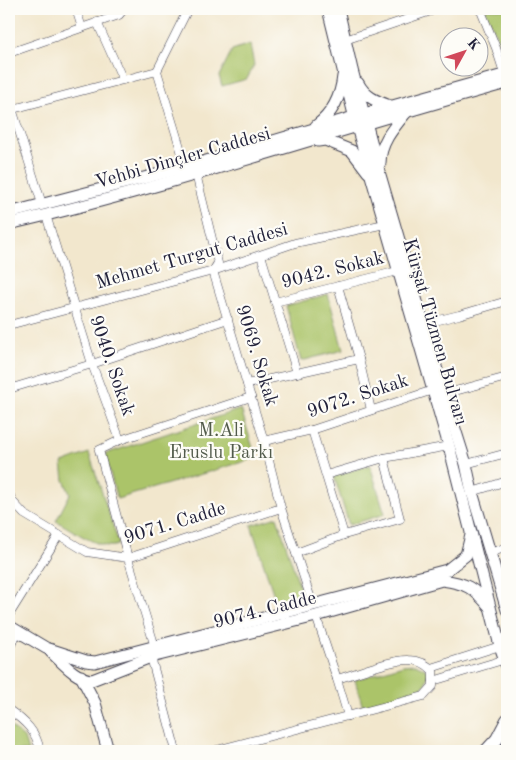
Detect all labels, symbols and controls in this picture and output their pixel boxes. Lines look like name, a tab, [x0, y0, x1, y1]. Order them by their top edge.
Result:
north arrow	[438, 28, 488, 78]
text: K	[464, 36, 482, 53]
street label: Vehbi Dinçler Caddesi	[93, 125, 273, 193]
street label: Mehmet Turgut Caddesi	[94, 220, 290, 294]
street label: Kürşat Tüzmen Bulvarı	[398, 236, 470, 428]
street label: 9042. Sokak	[280, 249, 386, 293]
street label: 9069. Sokak	[232, 303, 280, 409]
street label: 9040. Sokak	[85, 313, 137, 419]
street label: 9072. Sokak	[305, 372, 411, 422]
park label: M.Ali Eruslu Parkı	[169, 422, 273, 463]
street label: 9071. Cadde	[122, 500, 228, 548]
street label: 9074. Cadde	[212, 589, 318, 633]

